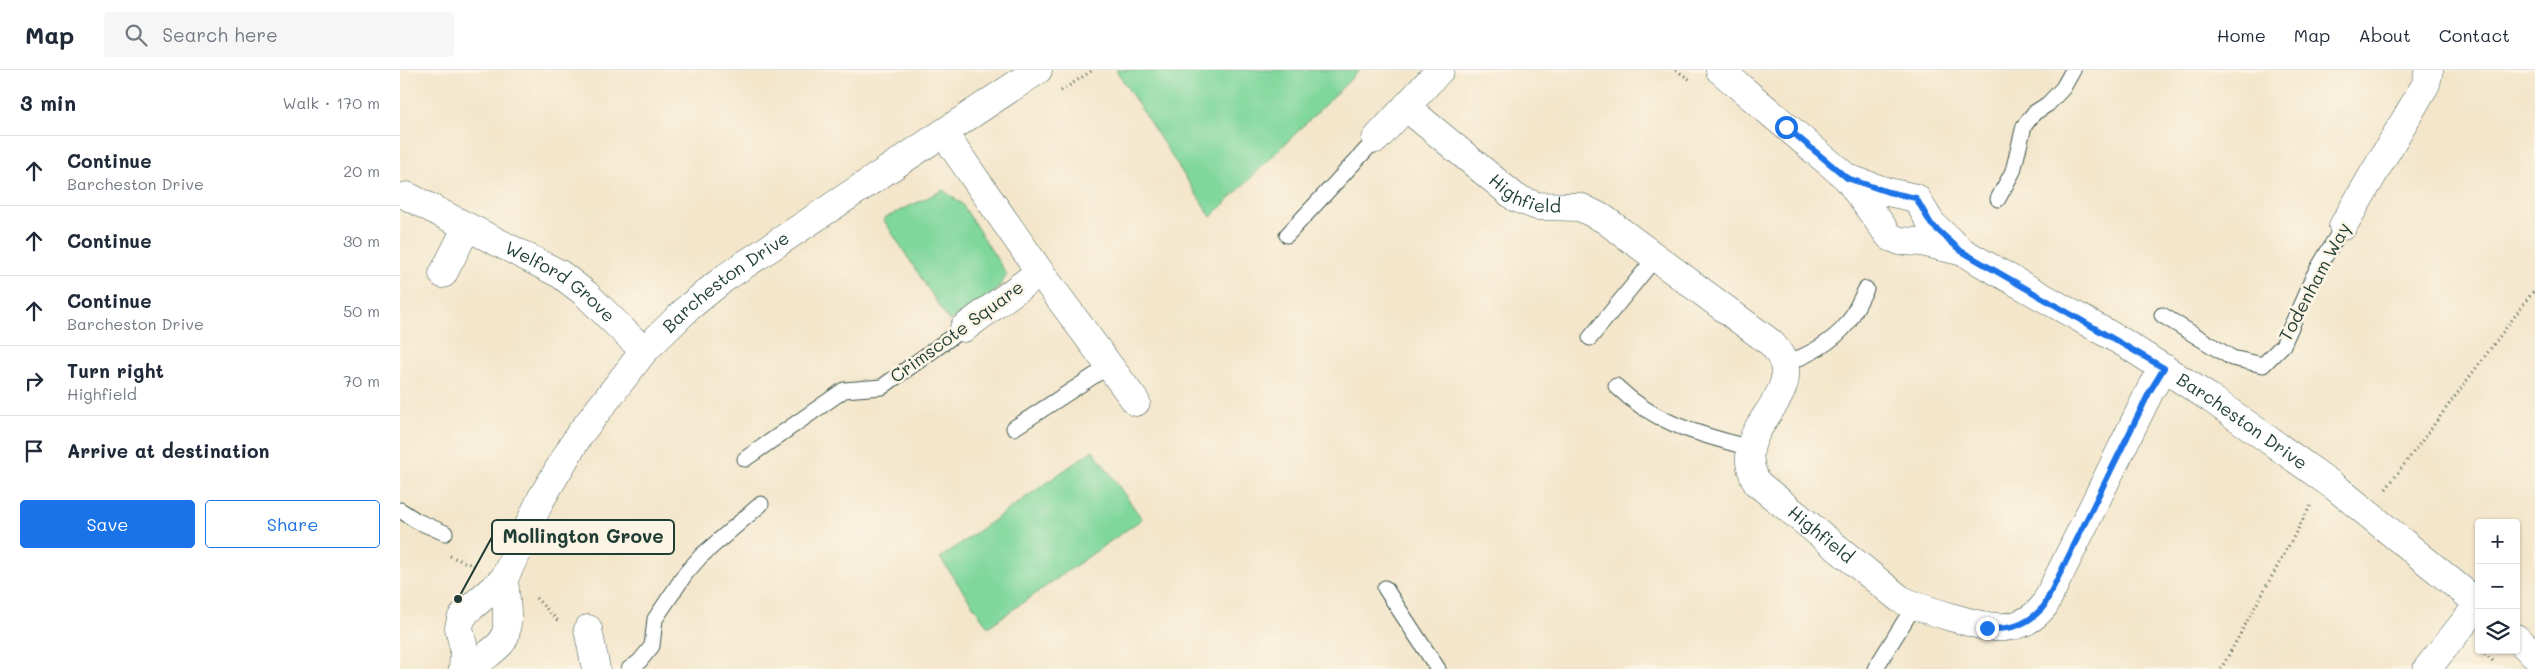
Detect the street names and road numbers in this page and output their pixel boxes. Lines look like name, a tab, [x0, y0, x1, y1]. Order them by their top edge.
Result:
street label: Highfield	[1484, 168, 1561, 218]
street label: Todenham Way	[2273, 218, 2355, 345]
street label: Barcheston Drive	[657, 225, 794, 338]
street label: Welford Grove	[501, 235, 621, 327]
street label: Crimscote Square	[885, 275, 1028, 388]
street label: Barcheston Drive	[2173, 367, 2313, 475]
street label: Highfield	[1783, 500, 1859, 568]

